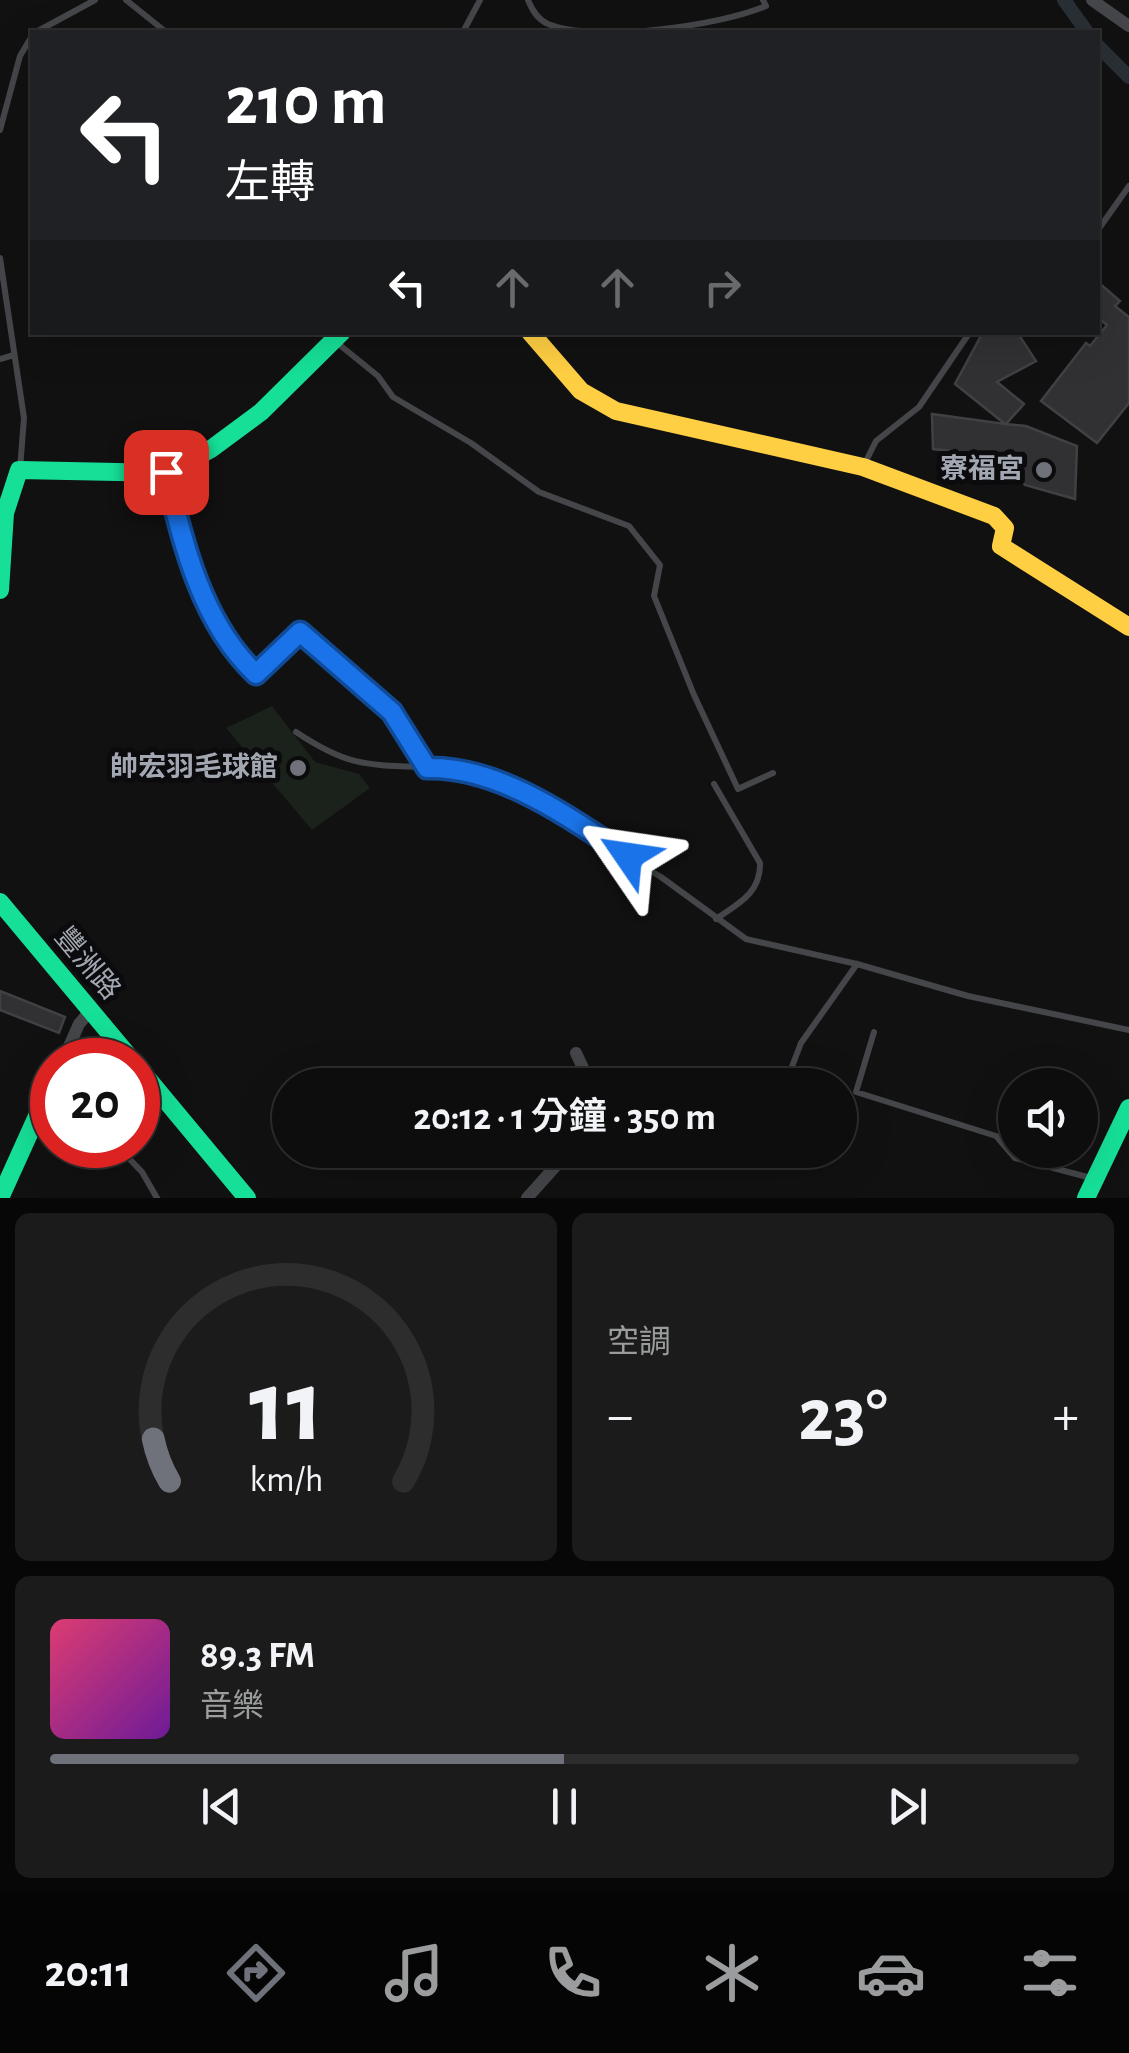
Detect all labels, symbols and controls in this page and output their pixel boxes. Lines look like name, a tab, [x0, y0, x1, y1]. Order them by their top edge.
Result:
text: 210 m	[225, 67, 387, 137]
icon: left	[60, 70, 190, 200]
text: 左轉	[225, 161, 315, 206]
icon: left	[380, 260, 435, 315]
icon: ahead	[485, 260, 540, 315]
icon: ahead	[590, 260, 645, 315]
icon: right	[695, 260, 750, 315]
pin	[124, 430, 209, 515]
icon: arrive	[139, 445, 194, 500]
place label: 寮福宮	[940, 453, 1024, 484]
marker: 寮福宮	[1033, 459, 1055, 481]
place label: 帥宏羽毛球館	[110, 751, 278, 782]
marker: 帥宏羽毛球館	[287, 757, 309, 779]
position arrow	[576, 804, 680, 908]
street label: 豐洲路	[49, 922, 126, 1005]
speed limit sign: 20	[30, 1038, 160, 1168]
map controls	[998, 1068, 1098, 1168]
button: sound	[998, 1068, 1098, 1168]
text: 20:12 · 1 分鐘 · 350 m	[413, 1099, 716, 1137]
text: 空調	[607, 1326, 671, 1358]
text: 11	[249, 1356, 323, 1460]
text: 23°	[798, 1379, 888, 1454]
text: −	[607, 1389, 633, 1444]
text: +	[1053, 1389, 1079, 1444]
text: km/h	[249, 1462, 323, 1498]
text: 89.3 FM	[200, 1637, 315, 1675]
text: 音樂	[200, 1690, 264, 1722]
icon: previous	[194, 1779, 249, 1834]
icon: pause	[537, 1779, 592, 1834]
icon: next	[880, 1779, 935, 1834]
icon: directions	[221, 1938, 291, 2008]
icon: music	[379, 1938, 449, 2008]
icon: phone	[538, 1938, 608, 2008]
icon: climate	[697, 1938, 767, 2008]
icon: car	[856, 1938, 926, 2008]
icon: filters	[1015, 1938, 1085, 2008]
text: 20:11	[44, 1950, 132, 1995]

